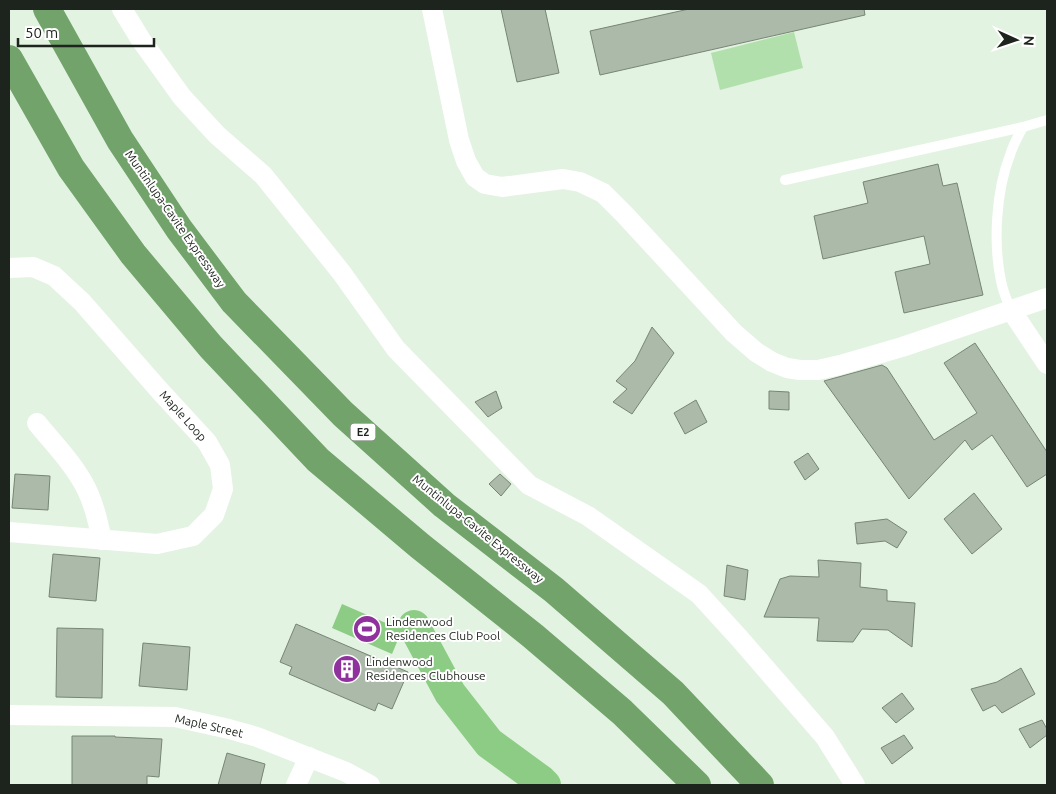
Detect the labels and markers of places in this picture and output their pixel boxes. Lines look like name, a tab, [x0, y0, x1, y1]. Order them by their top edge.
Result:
sports icon: Lindenwood Residences Club Pool	[352, 614, 382, 644]
place label: Lindenwood Residences Club Pool	[386, 615, 500, 642]
building icon: Lindenwood Residences Clubhouse	[332, 654, 362, 684]
place label: Lindenwood Residences Clubhouse	[366, 655, 486, 682]

